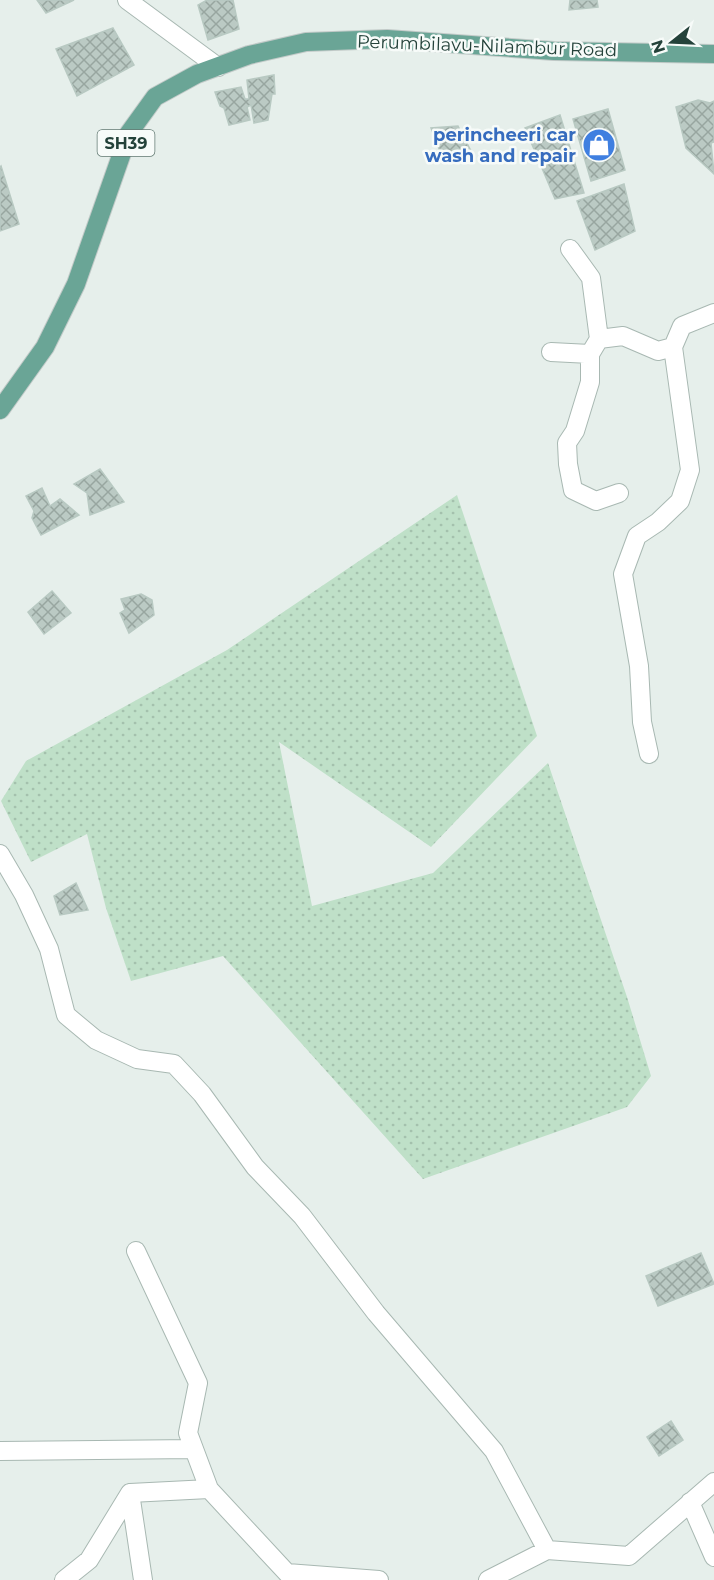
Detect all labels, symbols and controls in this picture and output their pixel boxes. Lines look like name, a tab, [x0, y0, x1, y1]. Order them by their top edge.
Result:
north arrow	[642, 12, 702, 72]
street label: Perumbilavu-Nilambur Road	[357, 30, 617, 62]
text: N	[647, 37, 669, 56]
place label: perincheeri car wash and repair	[425, 124, 576, 167]
shop icon: perincheeri car wash and repair	[581, 127, 617, 163]
road number: SH39	[98, 130, 154, 156]

